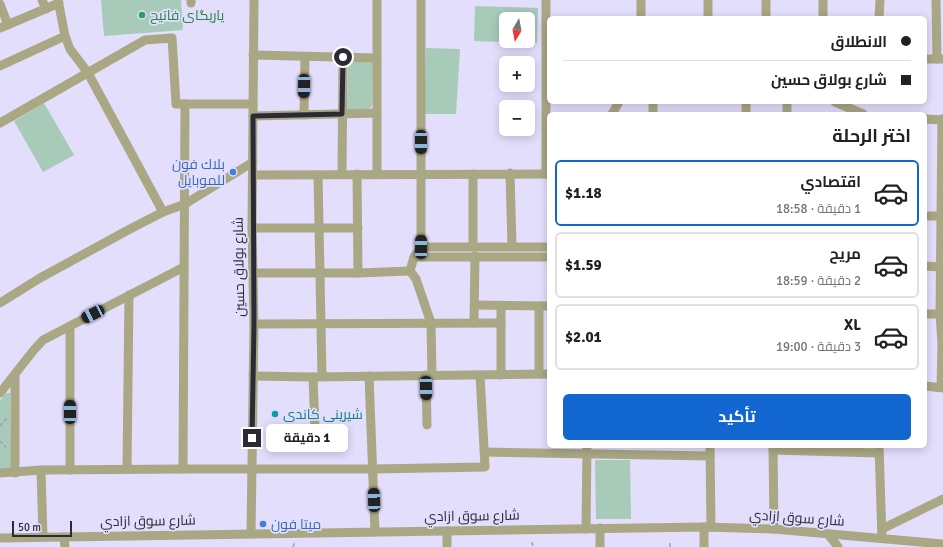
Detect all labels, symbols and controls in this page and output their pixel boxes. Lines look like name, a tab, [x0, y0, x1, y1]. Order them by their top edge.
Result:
place label: یاریگای فاتیح	[150, 7, 224, 24]
marker: یاریگای فاتیح	[137, 10, 147, 20]
north arrow	[499, 12, 535, 48]
map controls	[499, 12, 535, 136]
text: الانطلاق	[831, 33, 887, 51]
route start	[334, 48, 352, 66]
button: +	[499, 56, 535, 92]
text: شارع بولاق حسين	[771, 71, 887, 89]
car	[298, 74, 310, 98]
button: −	[499, 100, 535, 136]
text: اختر الرحلة	[832, 125, 911, 147]
car	[415, 130, 427, 154]
place label: بلاك فون للموبايل	[172, 156, 225, 189]
marker: بلاك فون للموبايل	[228, 167, 238, 177]
text: اقتصادي	[801, 173, 861, 191]
icon: car	[873, 175, 909, 211]
text: $1.18	[565, 184, 602, 202]
text: 1 دقيقة · 18:58	[776, 201, 861, 217]
street label: شارع بولاق حسين	[230, 217, 248, 317]
car	[415, 235, 427, 259]
text: مريح	[829, 245, 861, 263]
icon: car	[873, 247, 909, 283]
text: $1.59	[565, 256, 602, 274]
text: 2 دقيقة · 18:59	[776, 273, 861, 289]
car	[80, 303, 106, 325]
text: XL	[844, 316, 861, 334]
icon: car	[873, 319, 909, 355]
text: $2.01	[565, 328, 602, 346]
text: 3 دقيقة · 19:00	[776, 339, 861, 355]
car	[420, 376, 432, 400]
button: تأكيد	[563, 394, 911, 440]
car	[64, 400, 76, 424]
place label: شیرینی کاندی	[283, 406, 363, 423]
marker: شیرینی کاندی	[270, 409, 280, 419]
callout: 1 دقيقة	[266, 424, 348, 452]
route end	[243, 429, 261, 447]
text: 1 دقيقة	[284, 430, 330, 446]
car	[368, 488, 380, 512]
street label: شارع سوق ازادي	[749, 506, 845, 533]
street label: شارع سوق ازادي	[424, 507, 520, 528]
street label: شارع سوق ازادي	[100, 512, 196, 533]
place label: ميتا فون	[271, 516, 321, 533]
scale bar	[12, 519, 72, 538]
marker: ميتا فون	[258, 519, 268, 529]
text: 50 m	[18, 521, 41, 534]

